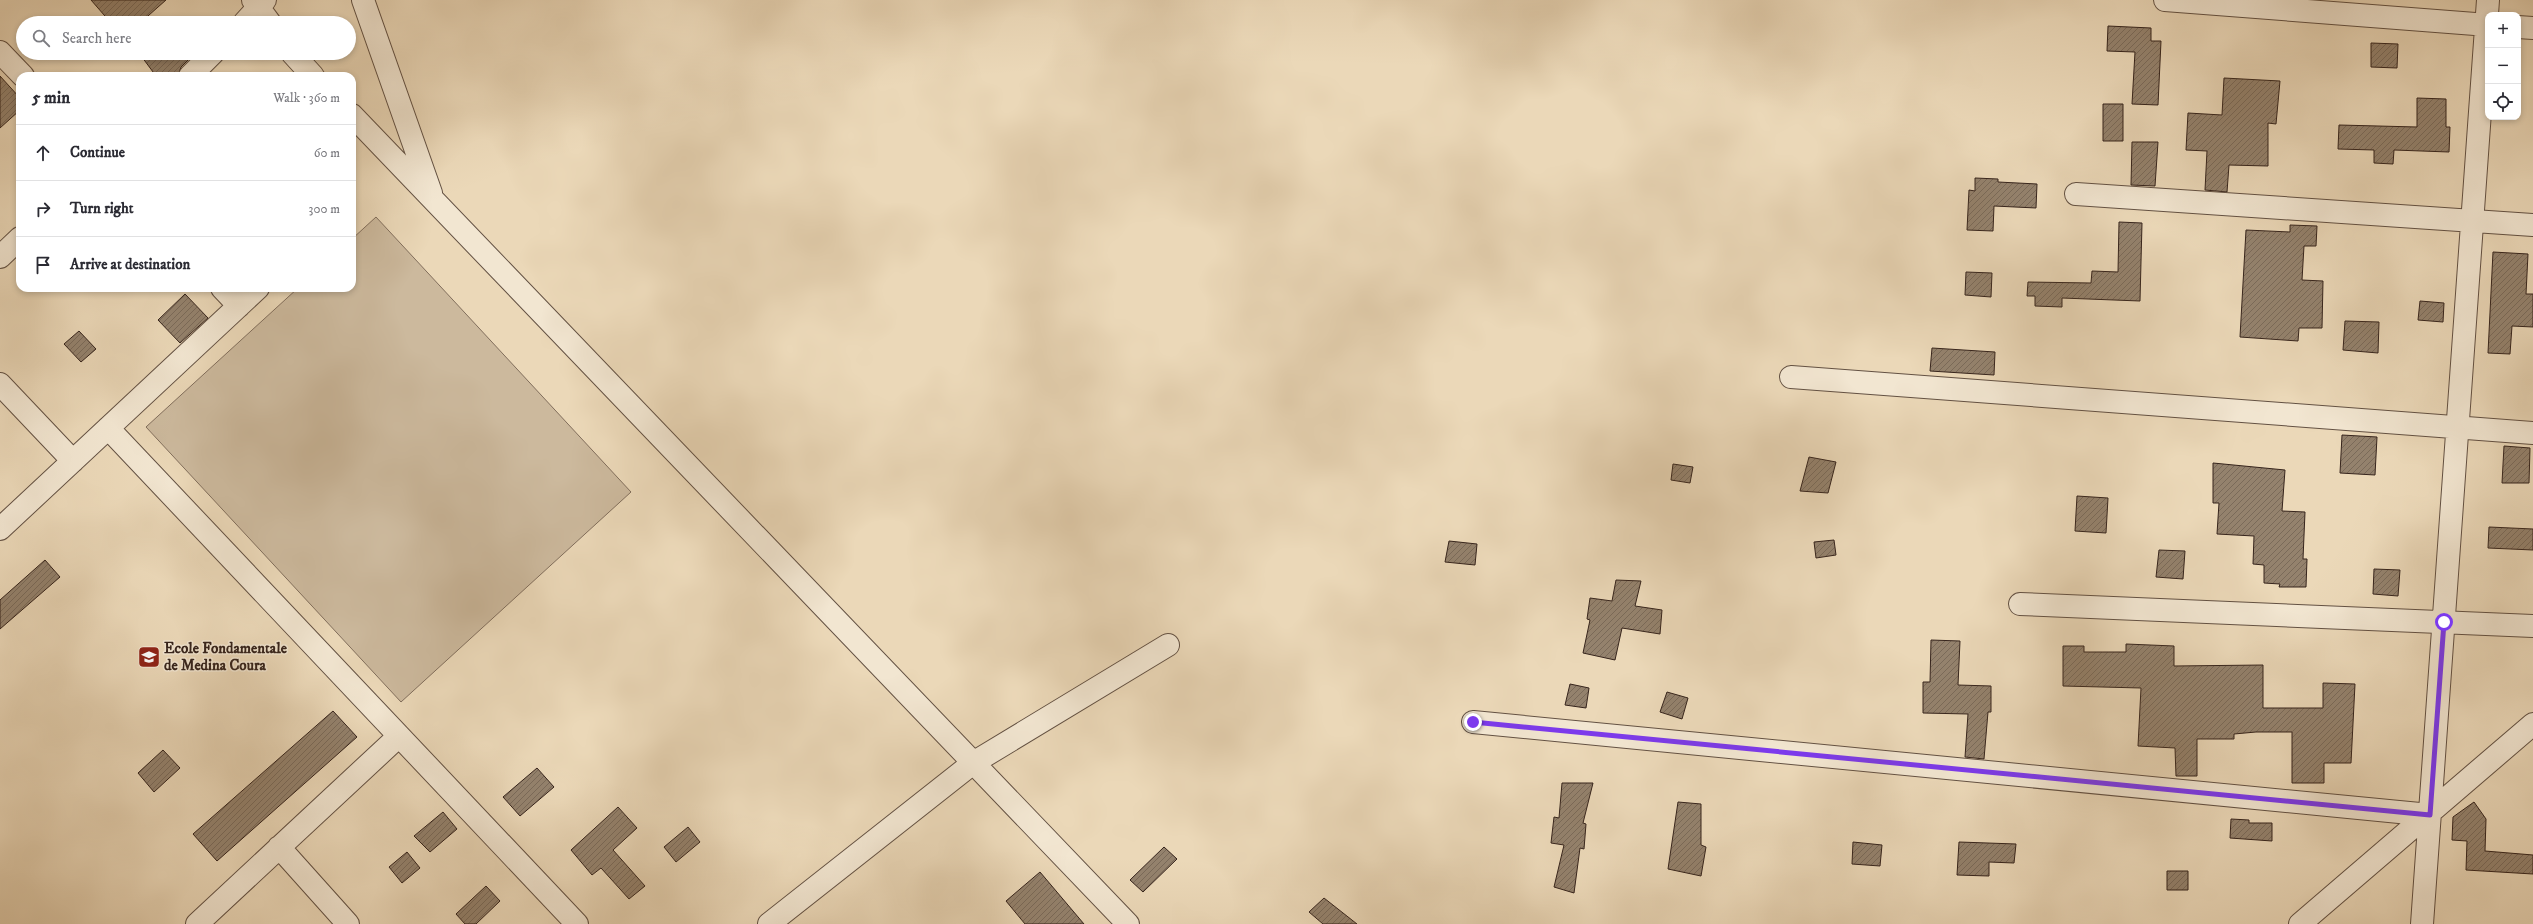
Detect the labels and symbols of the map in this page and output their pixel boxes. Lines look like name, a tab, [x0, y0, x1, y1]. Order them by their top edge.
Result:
route start	[2435, 613, 2453, 631]
place label: Ecole Fondamentale de Medina Coura	[164, 639, 288, 675]
school or university icon: Ecole Fondamentale de Medina Coura	[136, 644, 162, 670]
route end	[1464, 713, 1482, 731]

